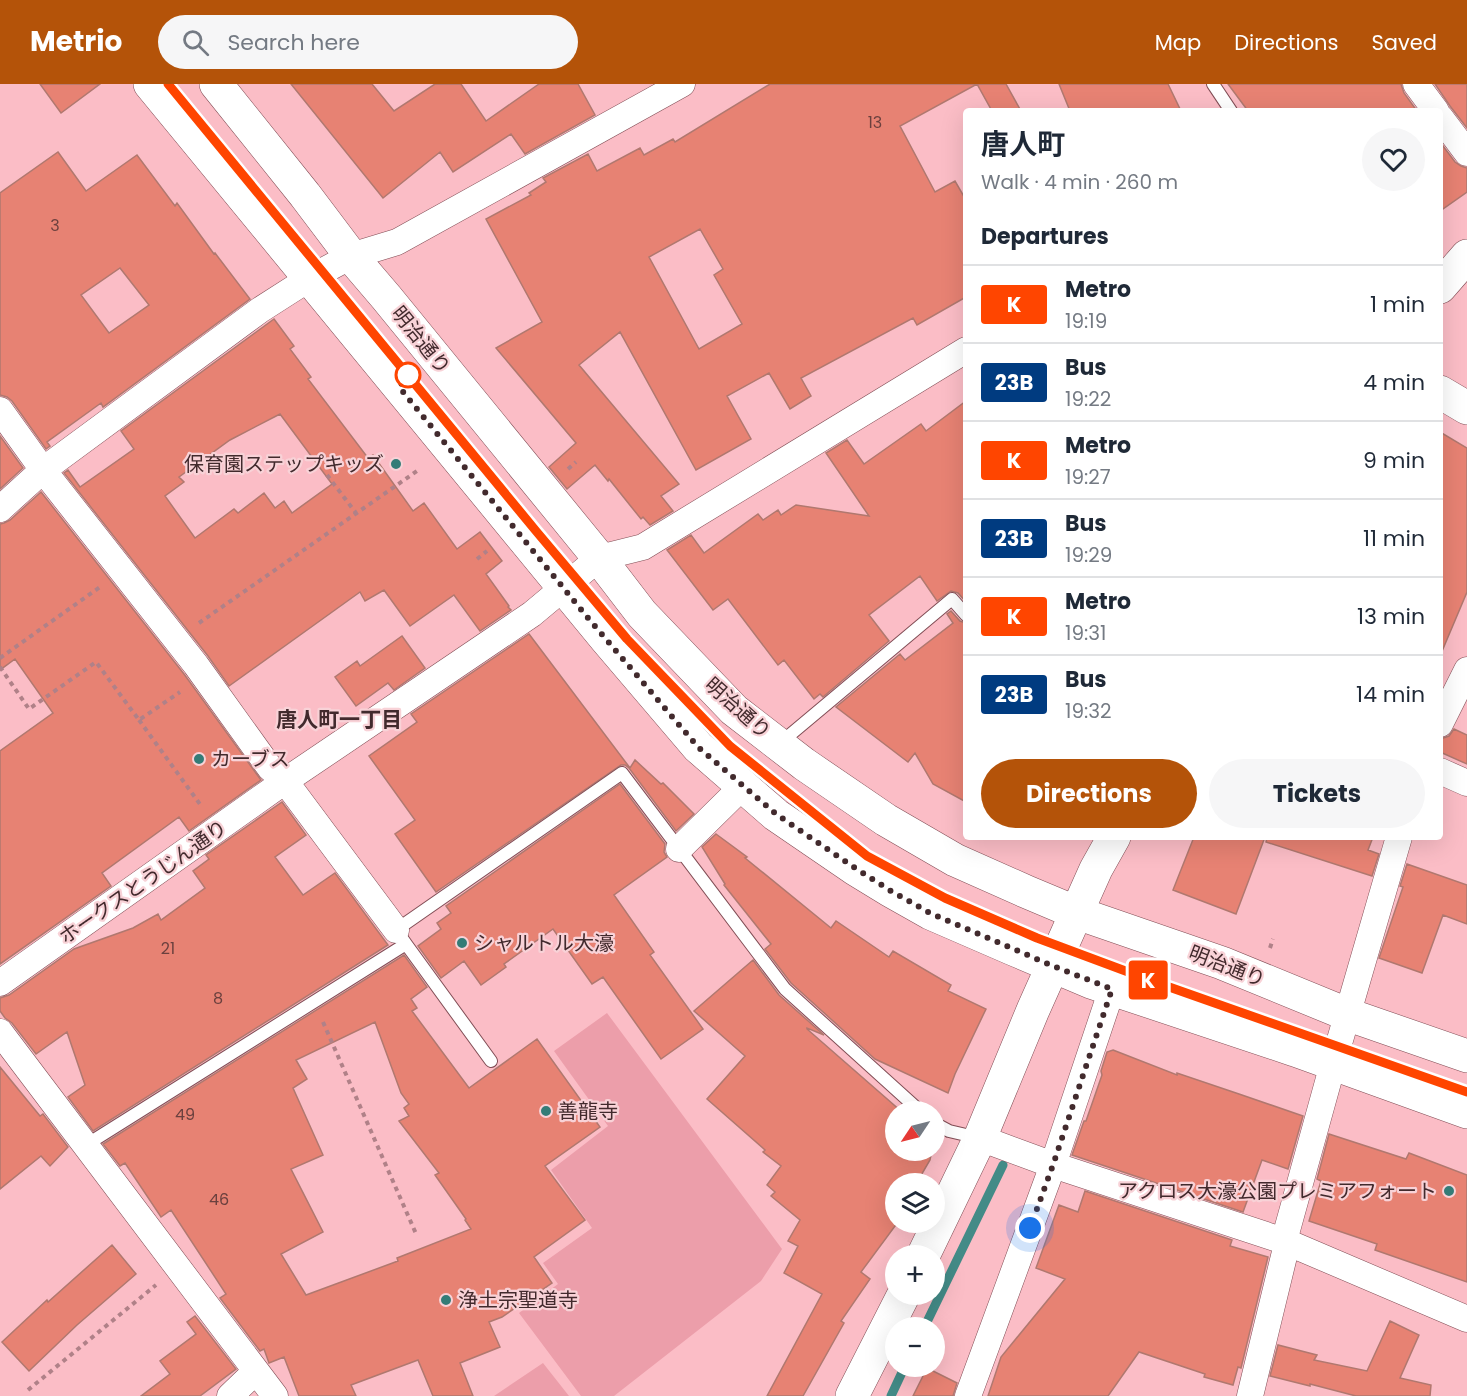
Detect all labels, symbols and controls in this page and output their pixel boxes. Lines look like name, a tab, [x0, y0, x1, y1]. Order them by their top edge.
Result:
search box	[158, 15, 578, 69]
text: Metrio	[30, 22, 122, 61]
icon: search	[179, 26, 212, 59]
text: Search here	[227, 27, 360, 58]
text: Map	[1155, 28, 1201, 57]
text: Directions	[1234, 28, 1338, 57]
text: Saved	[1371, 28, 1437, 57]
house number: 13	[868, 111, 882, 134]
text: 唐人町	[981, 125, 1065, 164]
button: heart	[1362, 128, 1425, 191]
text: Walk · 4 min · 260 m	[981, 168, 1178, 196]
house number: 3	[50, 214, 60, 237]
text: Departures	[981, 221, 1109, 252]
text: Metro	[1065, 274, 1131, 305]
text: 1 min	[1370, 289, 1425, 320]
text: K	[1007, 290, 1021, 319]
street label: 明治通り	[385, 300, 457, 380]
text: 19:19	[1065, 307, 1107, 335]
text: Bus	[1065, 352, 1107, 383]
unlabelled marker	[395, 362, 421, 388]
text: 4 min	[1363, 367, 1425, 398]
text: 23B	[995, 368, 1033, 397]
text: 19:22	[1065, 385, 1111, 413]
text: Metro	[1065, 430, 1131, 461]
text: 9 min	[1363, 445, 1425, 476]
text: K	[1007, 446, 1021, 475]
place label: 保育園ステップキッズ	[184, 450, 384, 478]
marker: 保育園ステップキッズ	[389, 457, 403, 471]
text: 19:27	[1065, 463, 1111, 491]
text: Bus	[1065, 508, 1107, 539]
text: 11 min	[1363, 523, 1425, 554]
text: 23B	[995, 524, 1033, 553]
text: 19:29	[1065, 541, 1112, 569]
text: Metro	[1065, 586, 1131, 617]
text: 13 min	[1357, 601, 1425, 632]
text: K	[1007, 602, 1021, 631]
text: 19:31	[1065, 619, 1106, 647]
text: Bus	[1065, 664, 1107, 695]
street label: 明治通り	[699, 671, 777, 745]
text: 14 min	[1356, 679, 1425, 710]
text: 23B	[995, 680, 1033, 709]
text: 19:32	[1065, 697, 1112, 725]
district label: 唐人町一丁目	[276, 705, 402, 734]
place label: カーブス	[211, 745, 290, 773]
marker: カーブス	[192, 752, 206, 766]
button: Directions	[981, 759, 1197, 828]
button: Tickets	[1209, 759, 1425, 828]
street label: ホークスとうじん通り	[53, 813, 233, 951]
place label: シャルトル大濠	[474, 929, 614, 957]
marker: シャルトル大濠	[455, 936, 469, 950]
house number: 21	[161, 937, 175, 960]
street label: 明治通り	[1185, 939, 1269, 993]
line badge: K	[1128, 960, 1168, 1000]
text: K	[1141, 966, 1155, 995]
house number: 8	[213, 987, 223, 1010]
place label: 善龍寺	[558, 1097, 618, 1125]
north arrow	[885, 1101, 945, 1161]
map controls	[885, 1101, 945, 1377]
house number: 49	[175, 1103, 195, 1126]
marker: 善龍寺	[539, 1104, 553, 1118]
button: layers	[885, 1173, 945, 1233]
place label: アクロス大濠公園プレミアフォート	[1118, 1177, 1437, 1205]
marker: アクロス大濠公園プレミアフォート	[1442, 1184, 1456, 1198]
house number: 46	[209, 1188, 229, 1211]
your location	[1015, 1213, 1045, 1243]
button: +	[885, 1245, 945, 1305]
place label: 浄土宗聖道寺	[458, 1286, 578, 1314]
marker: 浄土宗聖道寺	[439, 1293, 453, 1307]
button: −	[885, 1317, 945, 1377]

